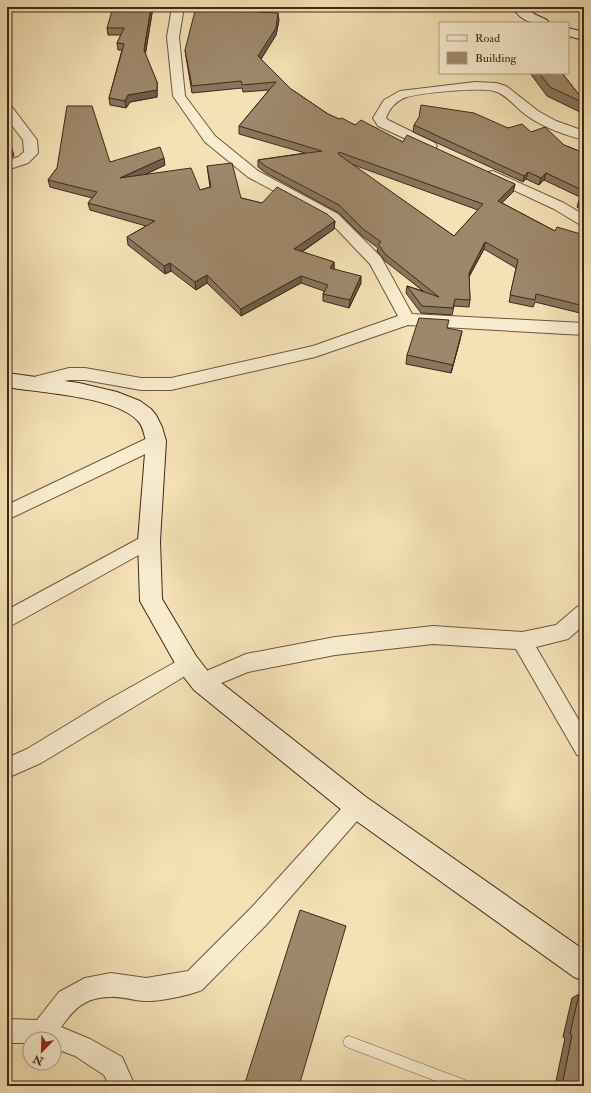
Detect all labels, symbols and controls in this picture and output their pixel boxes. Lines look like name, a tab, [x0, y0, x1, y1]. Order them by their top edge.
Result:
legend	[439, 22, 569, 74]
text: Road	[475, 31, 500, 46]
text: Building	[475, 51, 518, 66]
north arrow	[22, 1031, 62, 1071]
text: N	[30, 1051, 46, 1068]

